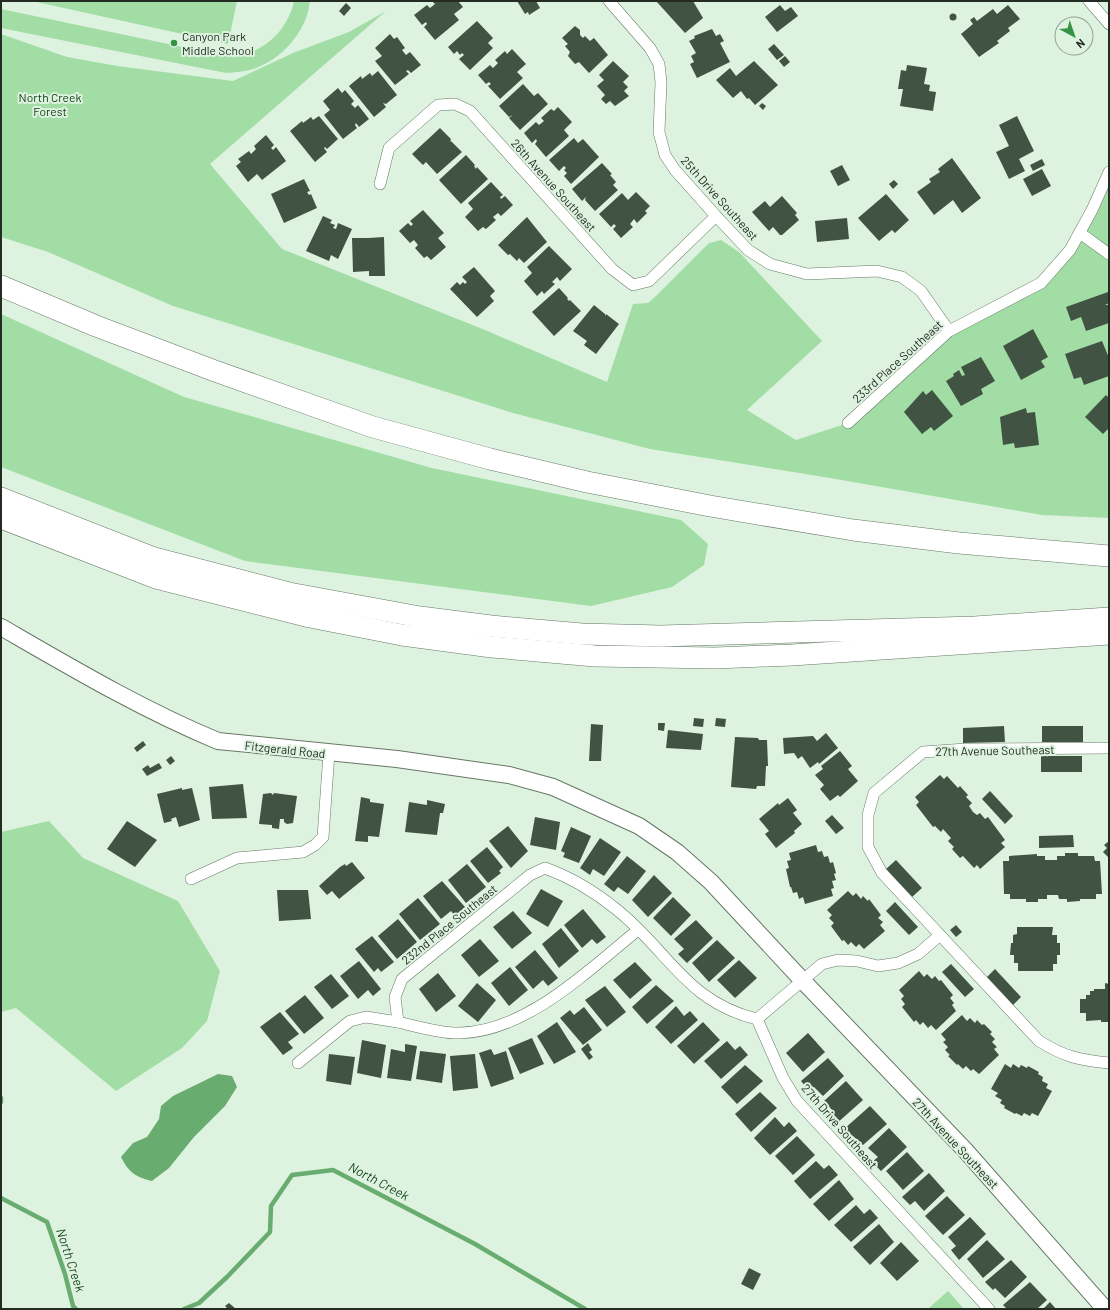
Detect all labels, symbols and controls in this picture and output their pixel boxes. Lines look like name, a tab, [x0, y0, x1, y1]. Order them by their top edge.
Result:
north arrow	[1054, 16, 1094, 56]
place label: Canyon Park Middle School	[182, 29, 254, 57]
text: N	[1074, 37, 1088, 51]
marker: Canyon Park Middle School	[169, 38, 179, 48]
park label: North Creek Forest	[19, 90, 81, 118]
street label: 26th Avenue Southeast	[509, 136, 599, 234]
street label: 25th Drive Southeast	[679, 153, 761, 243]
street label: 233rd Place Southeast	[849, 317, 945, 405]
street label: Fitzgerald Road	[244, 738, 326, 760]
street label: 27th Avenue Southeast	[935, 742, 1055, 758]
street label: 232nd Place Southeast	[398, 881, 500, 967]
street label: 27th Drive Southeast	[799, 1081, 881, 1171]
street label: 27th Avenue Southeast	[910, 1095, 1002, 1191]
water label: North Creek	[346, 1158, 413, 1204]
water label: North Creek	[53, 1226, 89, 1295]

